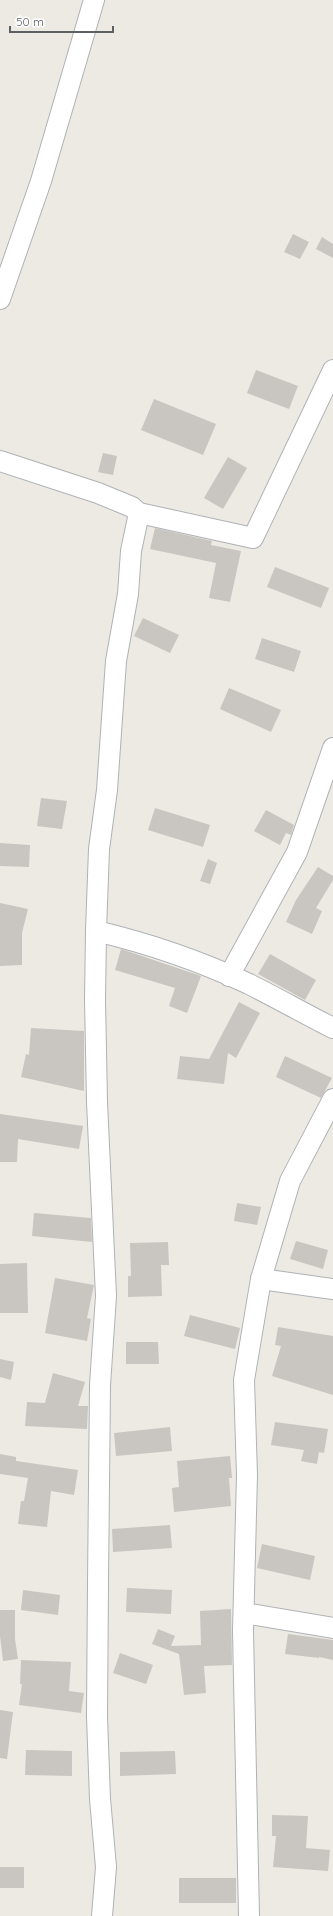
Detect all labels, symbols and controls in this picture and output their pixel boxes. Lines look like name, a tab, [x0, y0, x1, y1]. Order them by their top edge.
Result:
scale bar	[10, 8, 113, 34]
text: 50 m	[16, 14, 44, 29]

